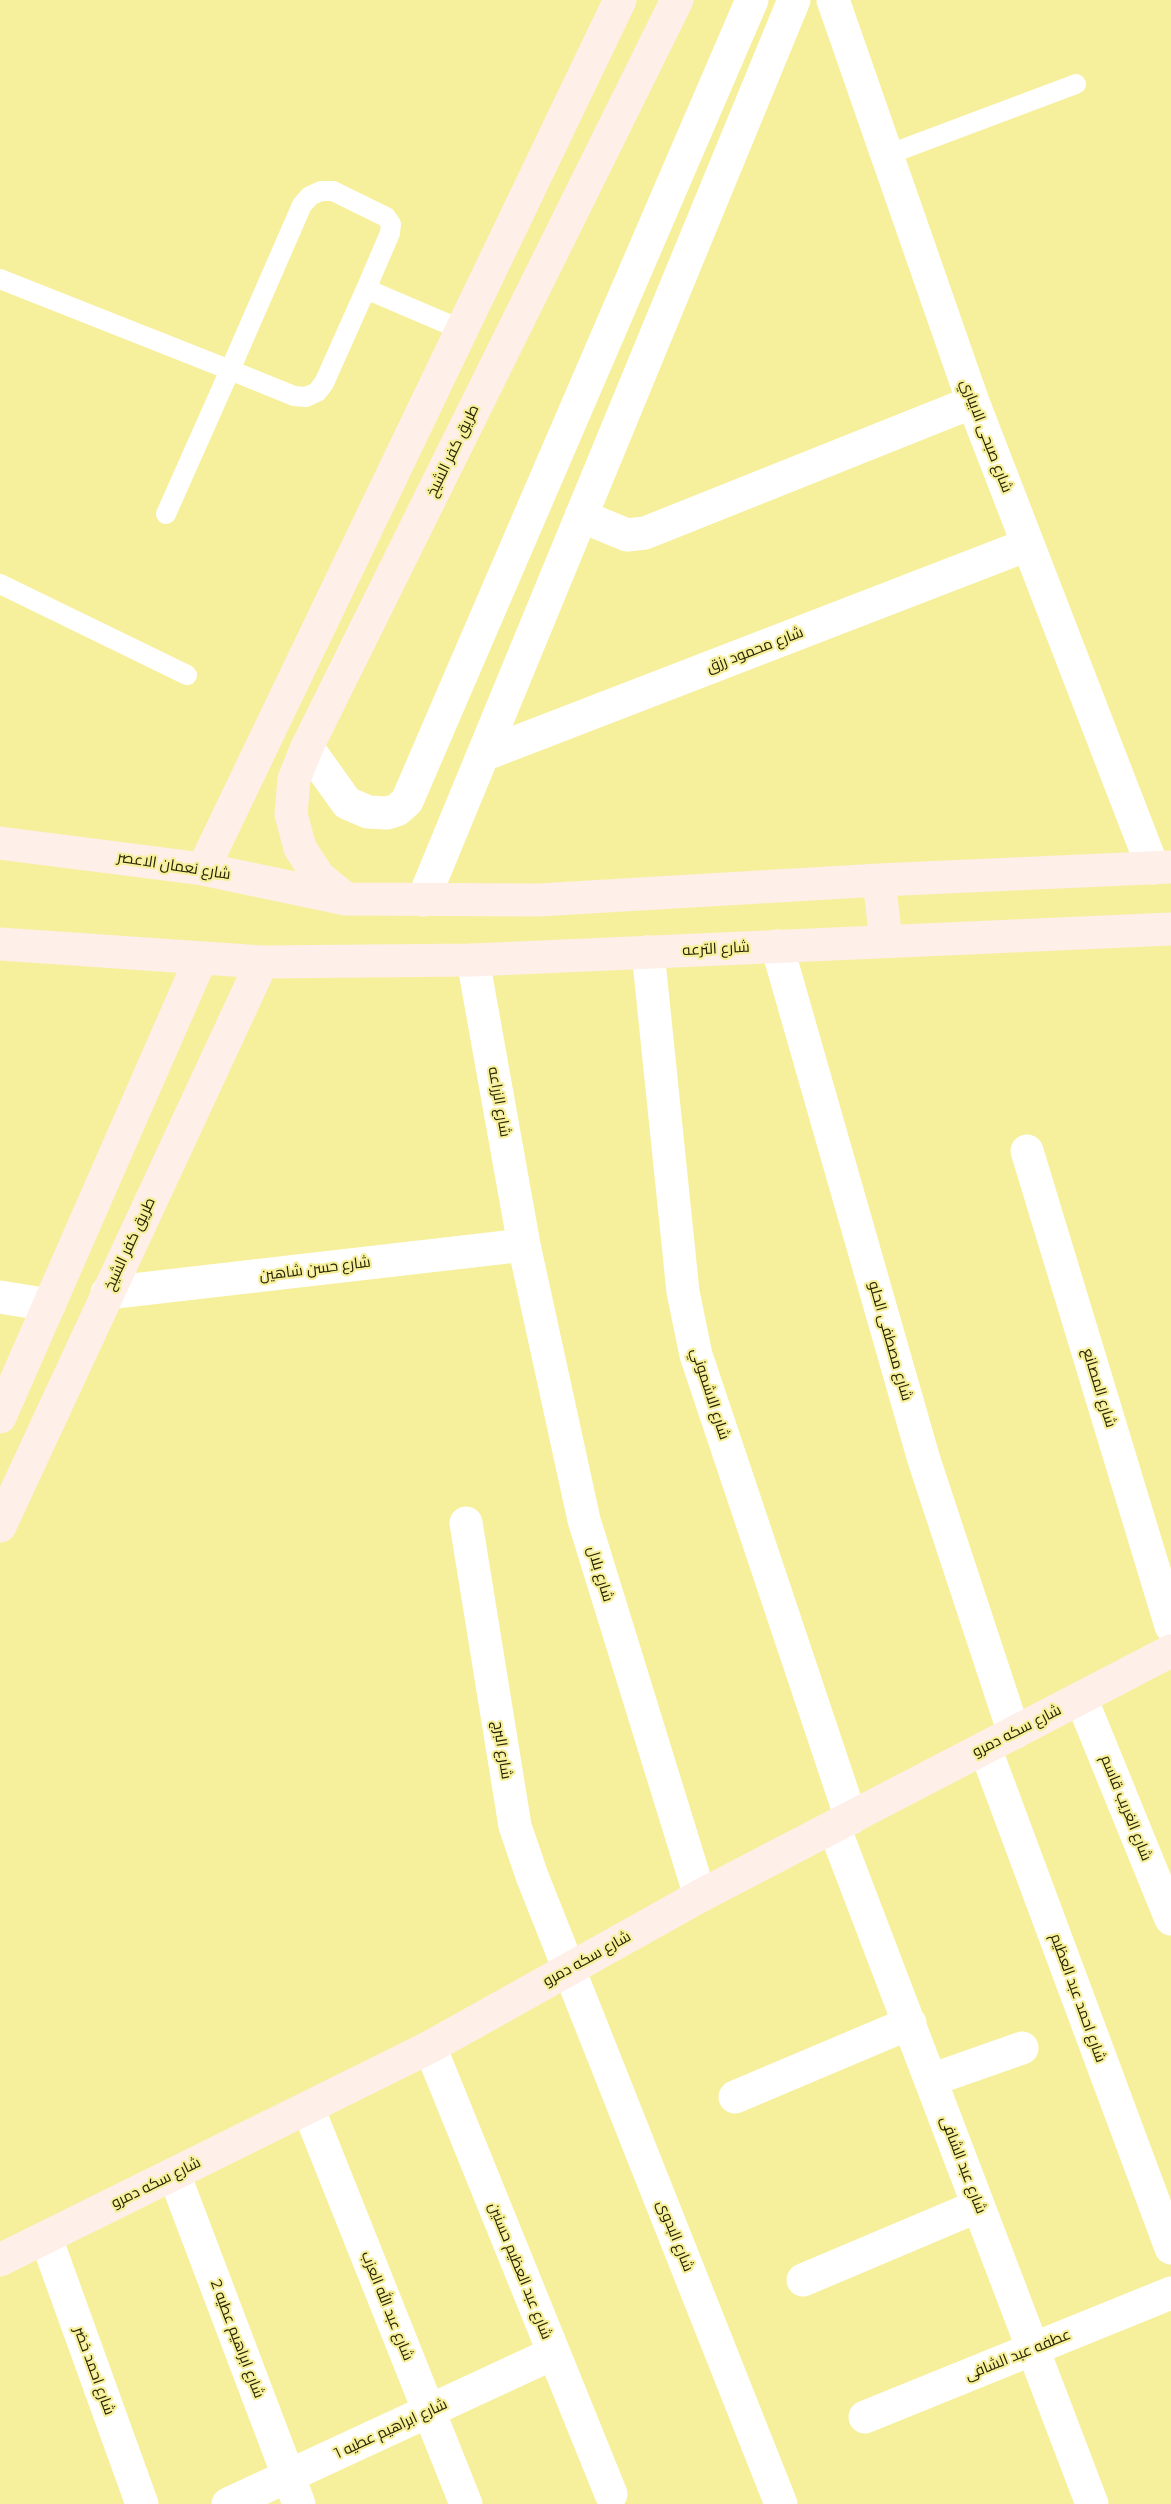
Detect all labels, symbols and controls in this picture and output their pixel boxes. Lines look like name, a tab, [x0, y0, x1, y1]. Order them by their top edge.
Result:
street label: شارع صبحى الابياري	[956, 377, 1016, 495]
street label: طريق كفر الشيخ	[423, 402, 483, 500]
street label: شارع محمود رزق	[704, 623, 806, 677]
street label: شارع نعمان الاعصر	[116, 848, 232, 884]
street label: شارع الترعه	[682, 938, 750, 960]
street label: شارع الزراعه	[484, 1065, 514, 1139]
street label: طريق كفر الشيخ	[101, 1195, 159, 1293]
street label: شارع حسن شاهين	[258, 1253, 372, 1285]
street label: شارع مصطفى الحلو	[864, 1279, 916, 1403]
street label: شارع الاشموني	[687, 1346, 733, 1442]
street label: شارع المصانع	[1078, 1346, 1120, 1430]
street label: شارع بلال	[583, 1544, 617, 1604]
street label: شارع سكه دمرو	[970, 1701, 1064, 1761]
street label: شارع البرج	[489, 1720, 515, 1780]
street label: شارع الغريب قاسم	[1097, 1753, 1155, 1863]
street label: شارع سكه دمرو	[540, 1928, 634, 1990]
street label: شارع احمد عبد العظيم	[1046, 1931, 1110, 2065]
street label: شارع عبد الشافى	[936, 2114, 990, 2216]
street label: شارع سكه دمرو	[108, 2154, 204, 2212]
street label: شارع البدوى	[653, 2198, 697, 2274]
street label: شارع عبد العظيم حسنين	[484, 2200, 556, 2342]
street label: شارع عبد الله العزب	[357, 2249, 417, 2363]
street label: شارع ابراهيم عطيه 2	[206, 2277, 268, 2401]
street label: شارع احمد خضر	[70, 2324, 118, 2418]
street label: عطفه عبد الشافى	[963, 2326, 1073, 2384]
street label: شارع ابراهيم عطيه 1	[332, 2395, 450, 2463]

